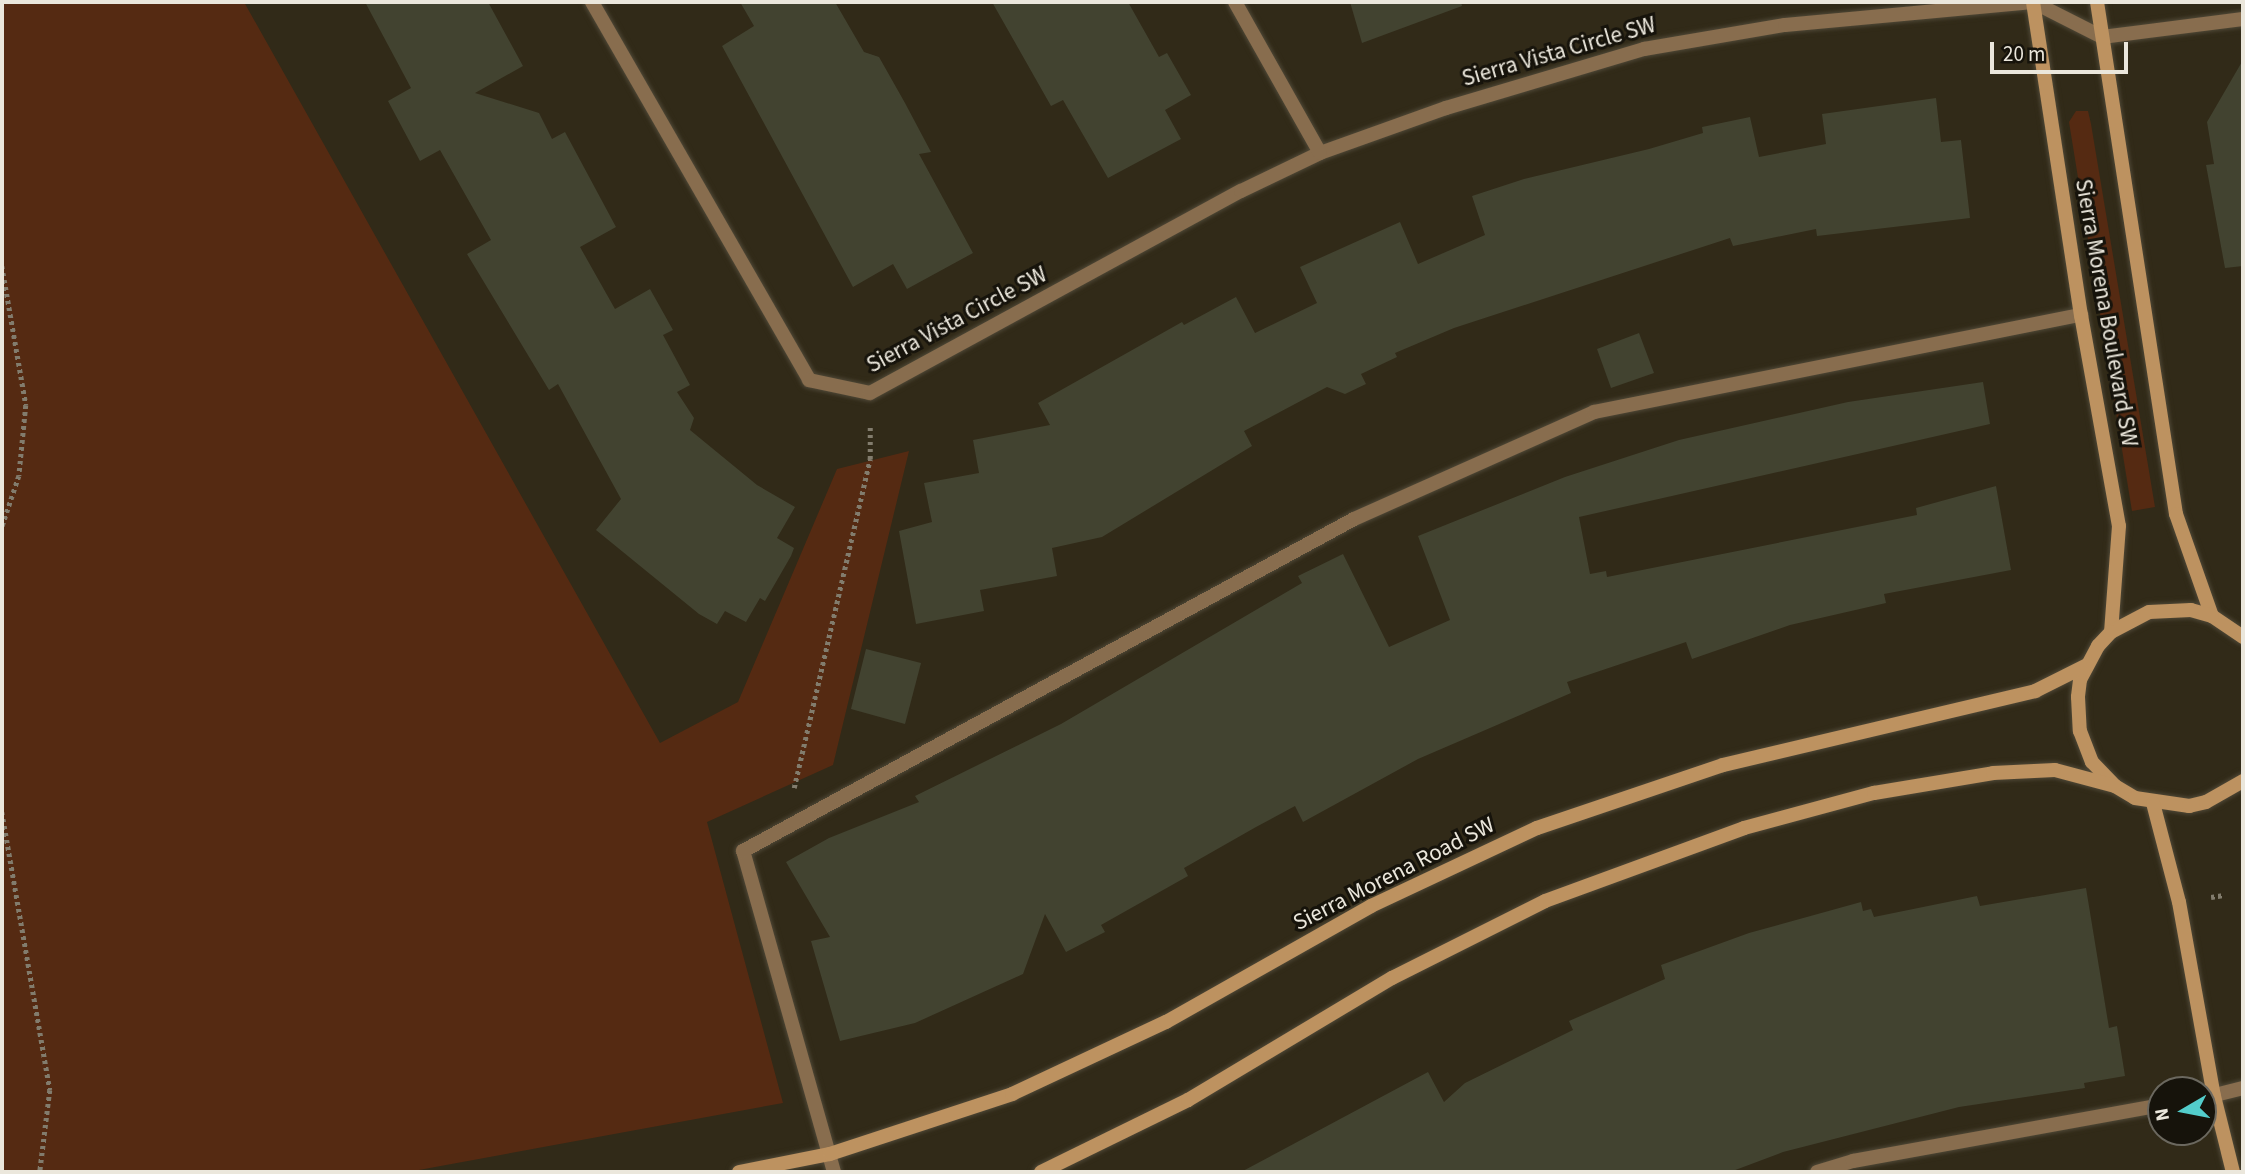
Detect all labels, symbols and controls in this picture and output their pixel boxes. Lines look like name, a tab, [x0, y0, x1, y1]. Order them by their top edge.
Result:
street label: Sierra Vista Circle SW	[1459, 11, 1659, 93]
scale bar	[1993, 28, 2131, 72]
text: 20 m	[2003, 39, 2045, 69]
street label: Sierra Morena Boulevard SW	[2069, 177, 2143, 449]
street label: Sierra Vista Circle SW	[862, 261, 1052, 379]
street label: Sierra Morena Road SW	[1289, 811, 1499, 937]
north arrow	[2147, 1076, 2217, 1146]
text: N	[2148, 1106, 2177, 1123]

